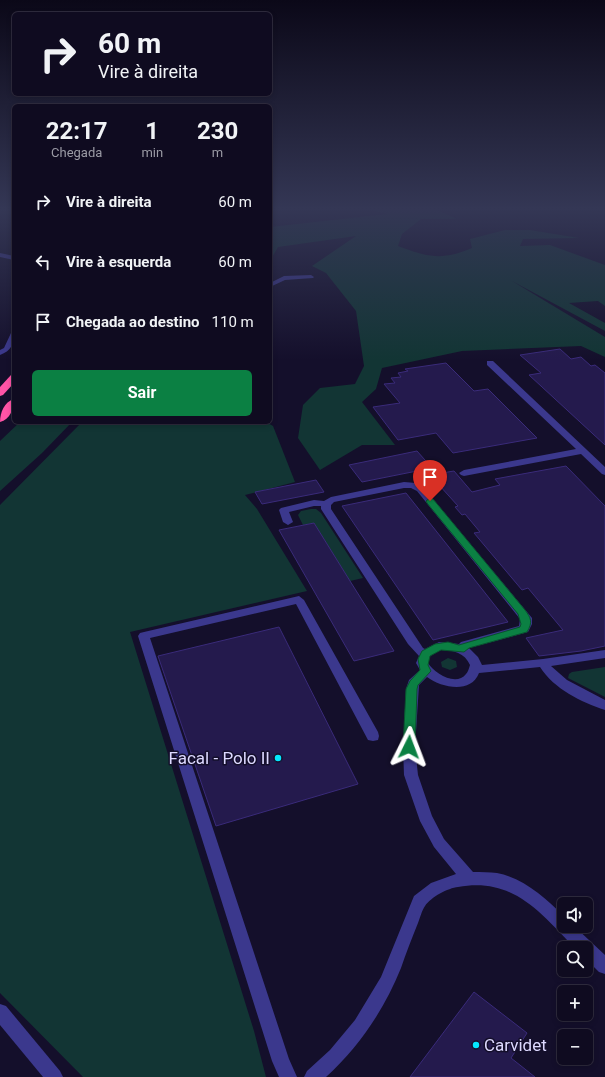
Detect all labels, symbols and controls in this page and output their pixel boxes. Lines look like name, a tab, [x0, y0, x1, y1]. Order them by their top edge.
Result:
text: 60 m	[98, 27, 161, 60]
icon: right	[32, 28, 84, 80]
text: Vire à direita	[98, 61, 198, 82]
text: 22:17	[46, 117, 108, 145]
text: 1	[145, 117, 159, 145]
text: 230	[197, 117, 238, 145]
text: Chegada	[51, 145, 102, 160]
text: min	[141, 145, 163, 160]
text: m	[212, 145, 223, 160]
icon: right	[32, 191, 54, 213]
text: Vire à direita	[66, 193, 152, 211]
text: 60 m	[218, 193, 252, 211]
icon: left	[32, 251, 54, 273]
text: Vire à esquerda	[66, 253, 171, 271]
text: 60 m	[218, 253, 252, 271]
icon: arrive	[32, 311, 54, 333]
text: Chegada ao destino	[66, 313, 200, 331]
text: 110 m	[212, 313, 254, 331]
button: Sair	[32, 370, 252, 416]
pin	[413, 460, 447, 501]
icon: arrive	[419, 466, 441, 488]
position arrow	[388, 726, 430, 768]
place label: Facal - Polo II	[169, 748, 270, 768]
marker: Facal - Polo II	[273, 753, 283, 763]
map controls	[557, 897, 593, 1065]
button: sound	[557, 897, 593, 933]
button: search	[557, 941, 593, 977]
button: +	[557, 985, 593, 1021]
button: −	[557, 1029, 593, 1065]
place label: Carvidet	[484, 1035, 547, 1055]
marker: Carvidet	[471, 1040, 481, 1050]

